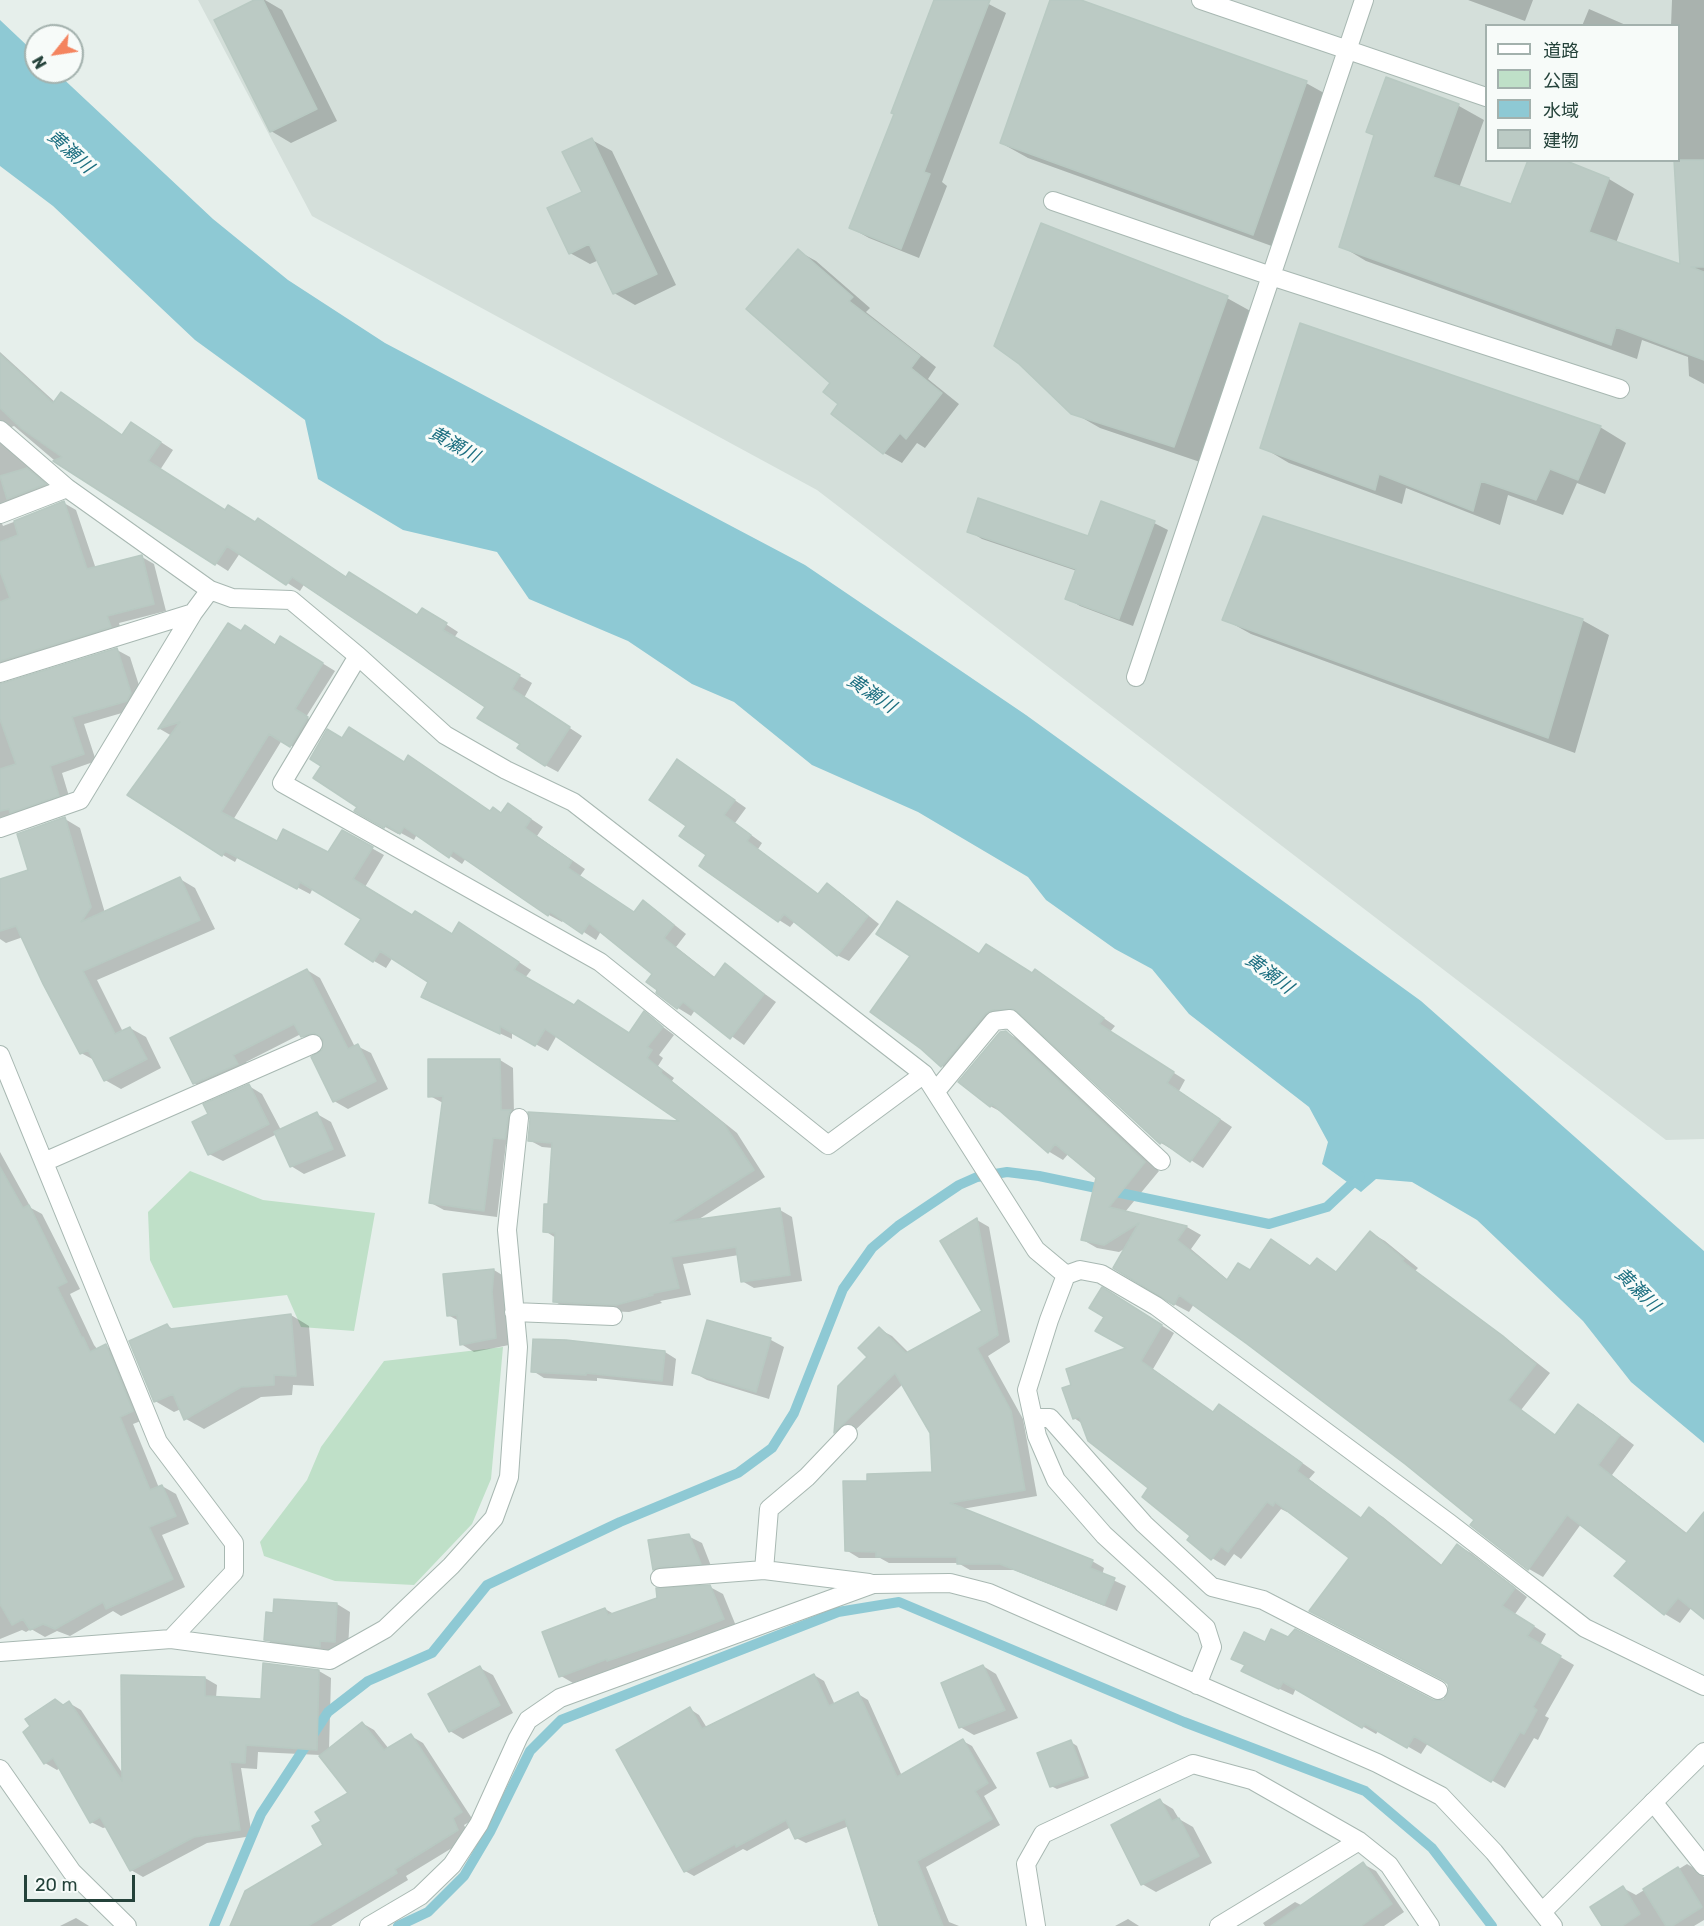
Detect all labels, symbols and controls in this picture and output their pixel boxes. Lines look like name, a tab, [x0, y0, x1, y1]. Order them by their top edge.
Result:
north arrow	[24, 24, 84, 84]
legend	[1485, 24, 1680, 162]
text: 道路	[1543, 40, 1579, 62]
text: N	[29, 53, 51, 72]
text: 公園	[1543, 70, 1579, 92]
text: 水域	[1543, 100, 1579, 122]
water label: 黄瀬川	[43, 126, 97, 178]
text: 建物	[1543, 130, 1579, 152]
water label: 黄瀬川	[425, 422, 483, 468]
water label: 黄瀬川	[843, 670, 899, 718]
water label: 黄瀬川	[1241, 949, 1297, 999]
water label: 黄瀬川	[1610, 1263, 1664, 1317]
scale bar	[27, 1863, 138, 1901]
text: 20 m	[35, 1874, 77, 1896]

